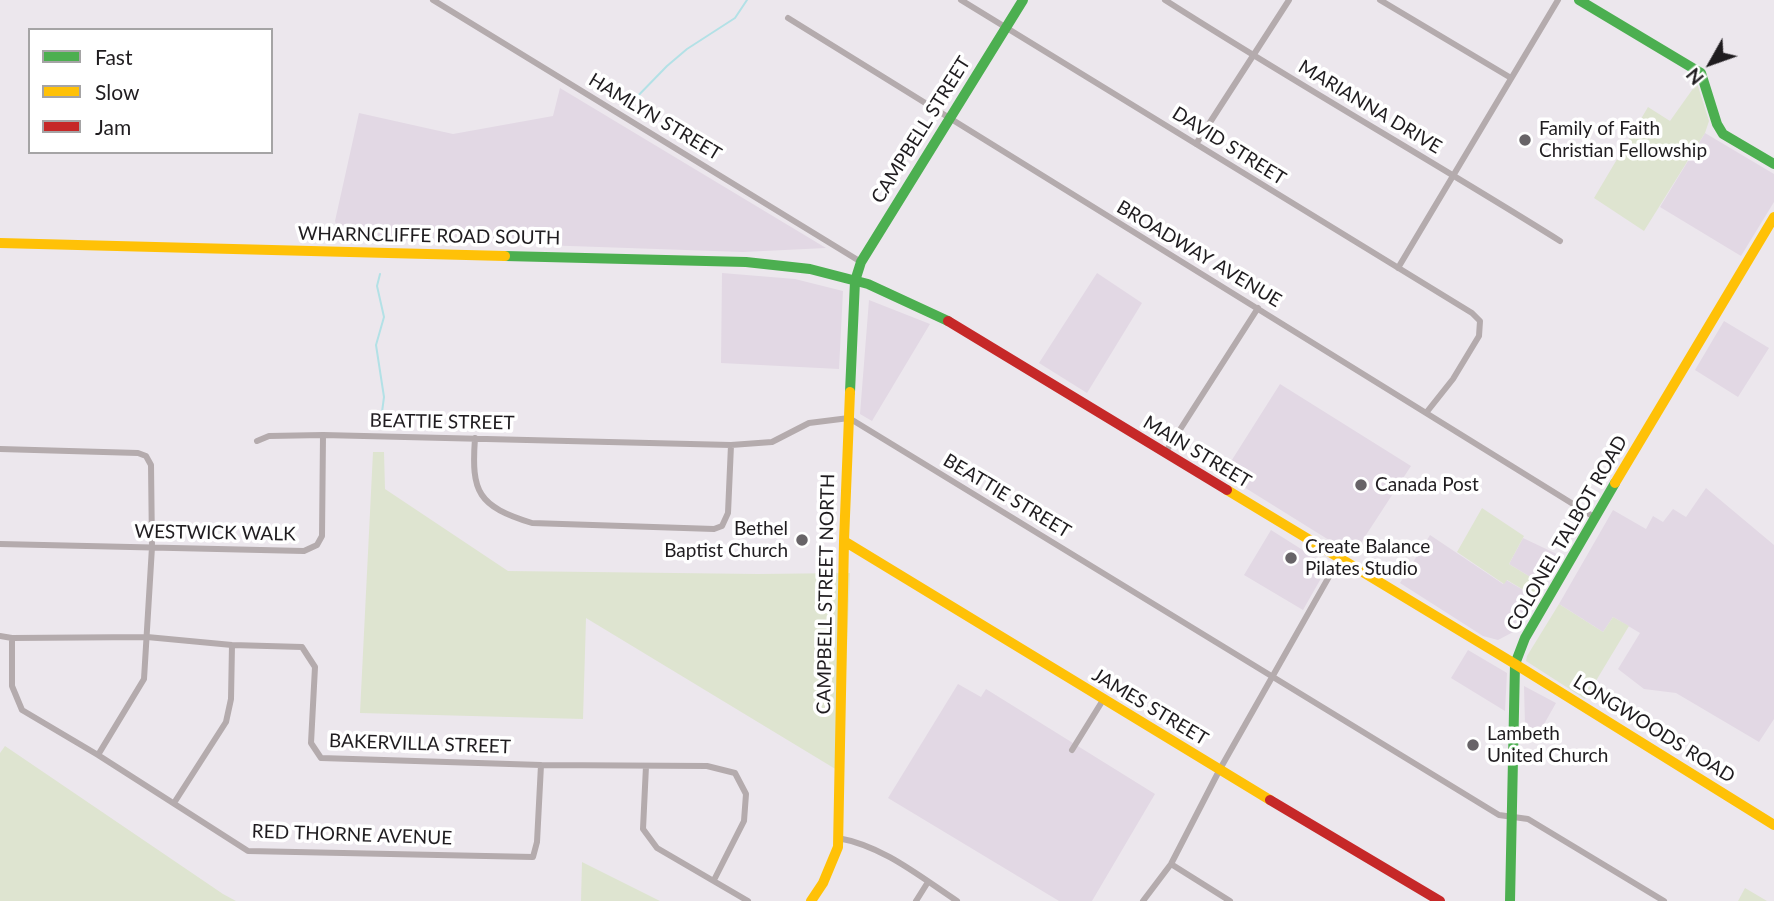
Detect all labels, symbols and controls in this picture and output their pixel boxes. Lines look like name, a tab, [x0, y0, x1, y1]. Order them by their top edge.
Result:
legend	[28, 28, 273, 154]
north arrow	[1676, 28, 1746, 98]
text: Fast	[95, 44, 132, 69]
street label: CAMPBELL STREET	[867, 52, 975, 208]
street label: MARIANNA DRIVE	[1294, 55, 1446, 159]
text: N	[1681, 64, 1708, 90]
street label: HAMLYN STREET	[585, 68, 725, 166]
text: Slow	[95, 79, 139, 104]
street label: DAVID STREET	[1168, 102, 1290, 190]
text: Jam	[95, 114, 131, 139]
place label: Family of Faith Christian Fellowship	[1539, 118, 1707, 162]
marker: Family of Faith Christian Fellowship	[1517, 132, 1533, 148]
street label: BROADWAY AVENUE	[1112, 196, 1286, 312]
street label: WHARNCLIFFE ROAD SOUTH	[298, 222, 560, 250]
street label: BEATTIE STREET	[369, 409, 515, 435]
street label: MAIN STREET	[1139, 411, 1255, 493]
street label: COLONEL TALBOT ROAD	[1502, 431, 1632, 635]
street label: BEATTIE STREET	[939, 449, 1075, 543]
street label: CAMPBELL STREET NORTH	[813, 474, 839, 714]
place label: Canada Post	[1375, 474, 1479, 496]
marker: Canada Post	[1353, 477, 1369, 493]
place label: Bethel Baptist Church	[664, 518, 788, 562]
street label: WESTWICK WALK	[134, 520, 296, 546]
marker: Bethel Baptist Church	[794, 532, 810, 548]
place label: Create Balance Pilates Studio	[1305, 536, 1430, 580]
marker: Create Balance Pilates Studio	[1283, 550, 1299, 566]
street label: JAMES STREET	[1088, 663, 1212, 751]
street label: LONGWOODS ROAD	[1569, 670, 1739, 788]
place label: Lambeth United Church	[1487, 723, 1608, 767]
street label: BAKERVILLA STREET	[329, 729, 511, 759]
marker: Lambeth United Church	[1465, 737, 1481, 753]
street label: RED THORNE AVENUE	[251, 820, 453, 850]

